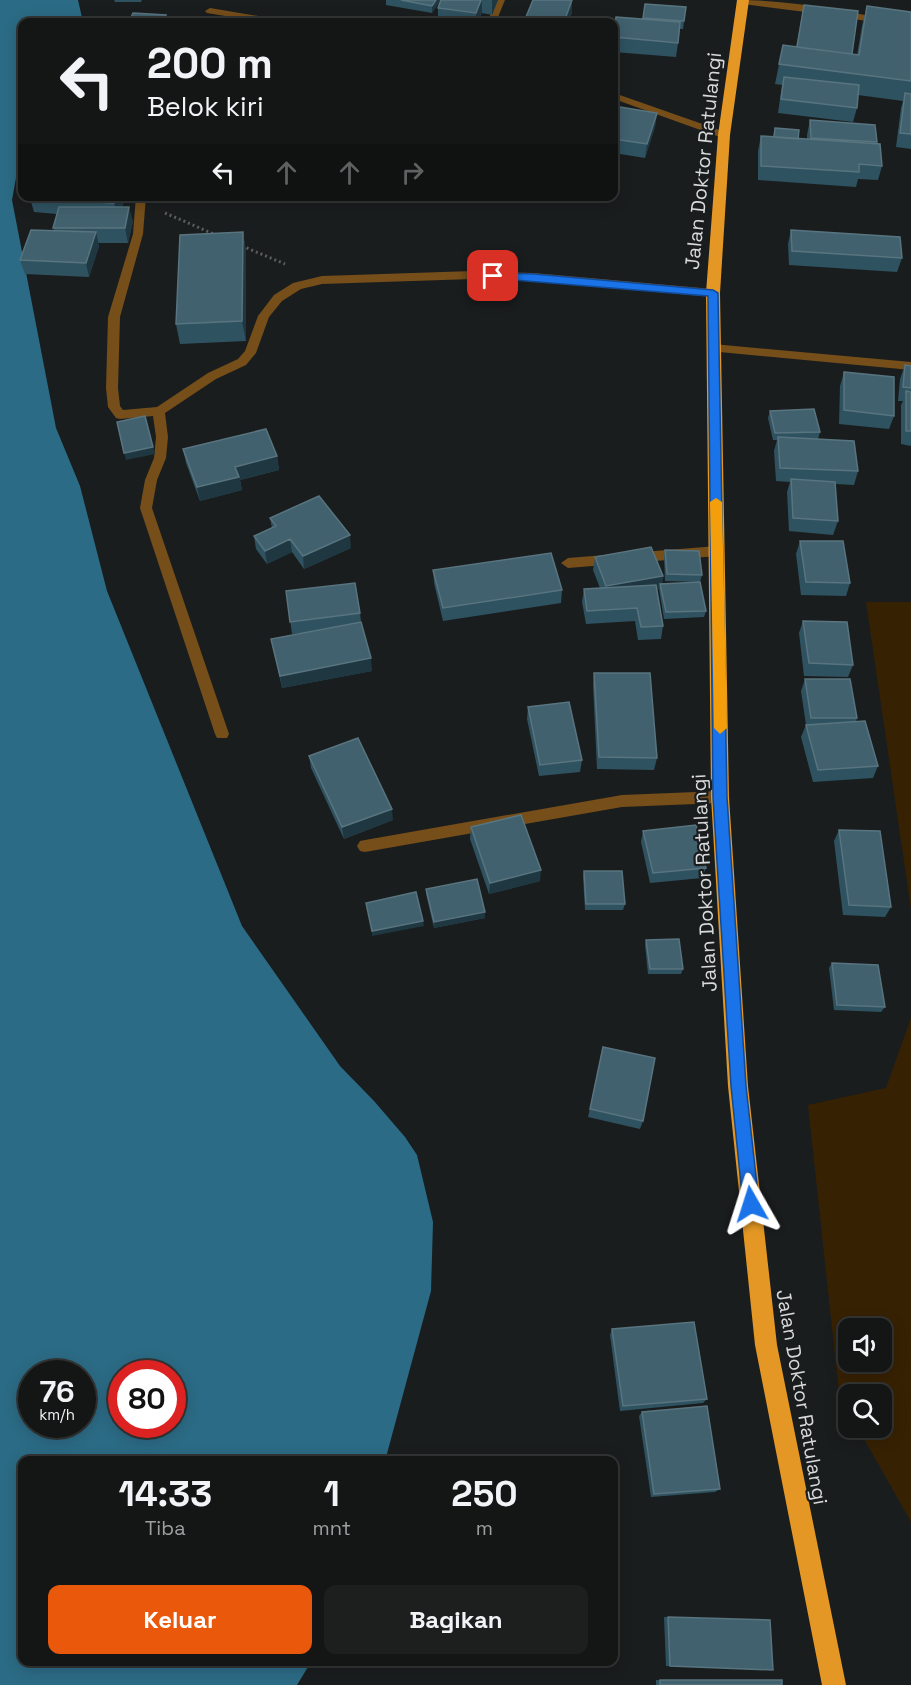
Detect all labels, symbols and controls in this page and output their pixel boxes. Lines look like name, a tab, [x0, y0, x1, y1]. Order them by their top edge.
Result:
text: 200 m	[147, 37, 273, 90]
icon: left	[48, 42, 126, 120]
street label: Jalan Doktor Ratulangi	[679, 51, 727, 271]
text: Belok kiri	[147, 89, 264, 124]
icon: left	[207, 156, 240, 189]
icon: ahead	[270, 156, 303, 189]
icon: ahead	[333, 156, 366, 189]
icon: right	[396, 156, 429, 189]
pin	[467, 250, 518, 301]
icon: arrive	[476, 259, 509, 292]
street label: Jalan Doktor Ratulangi	[685, 773, 723, 993]
position arrow	[719, 1172, 783, 1236]
street label: Jalan Doktor Ratulangi	[770, 1287, 834, 1507]
map controls	[838, 1318, 892, 1438]
button: sound	[838, 1318, 892, 1372]
speed limit sign: 80	[108, 1360, 186, 1438]
text: 76	[39, 1372, 75, 1411]
button: search	[838, 1384, 892, 1438]
text: km/h	[39, 1405, 75, 1424]
text: 14:33	[118, 1471, 212, 1517]
text: 1	[324, 1471, 340, 1517]
text: 250	[451, 1471, 518, 1517]
text: Tiba	[145, 1515, 186, 1541]
text: mnt	[312, 1515, 351, 1541]
text: m	[476, 1515, 493, 1541]
button: Keluar	[48, 1585, 312, 1654]
button: Bagikan	[324, 1585, 588, 1654]

